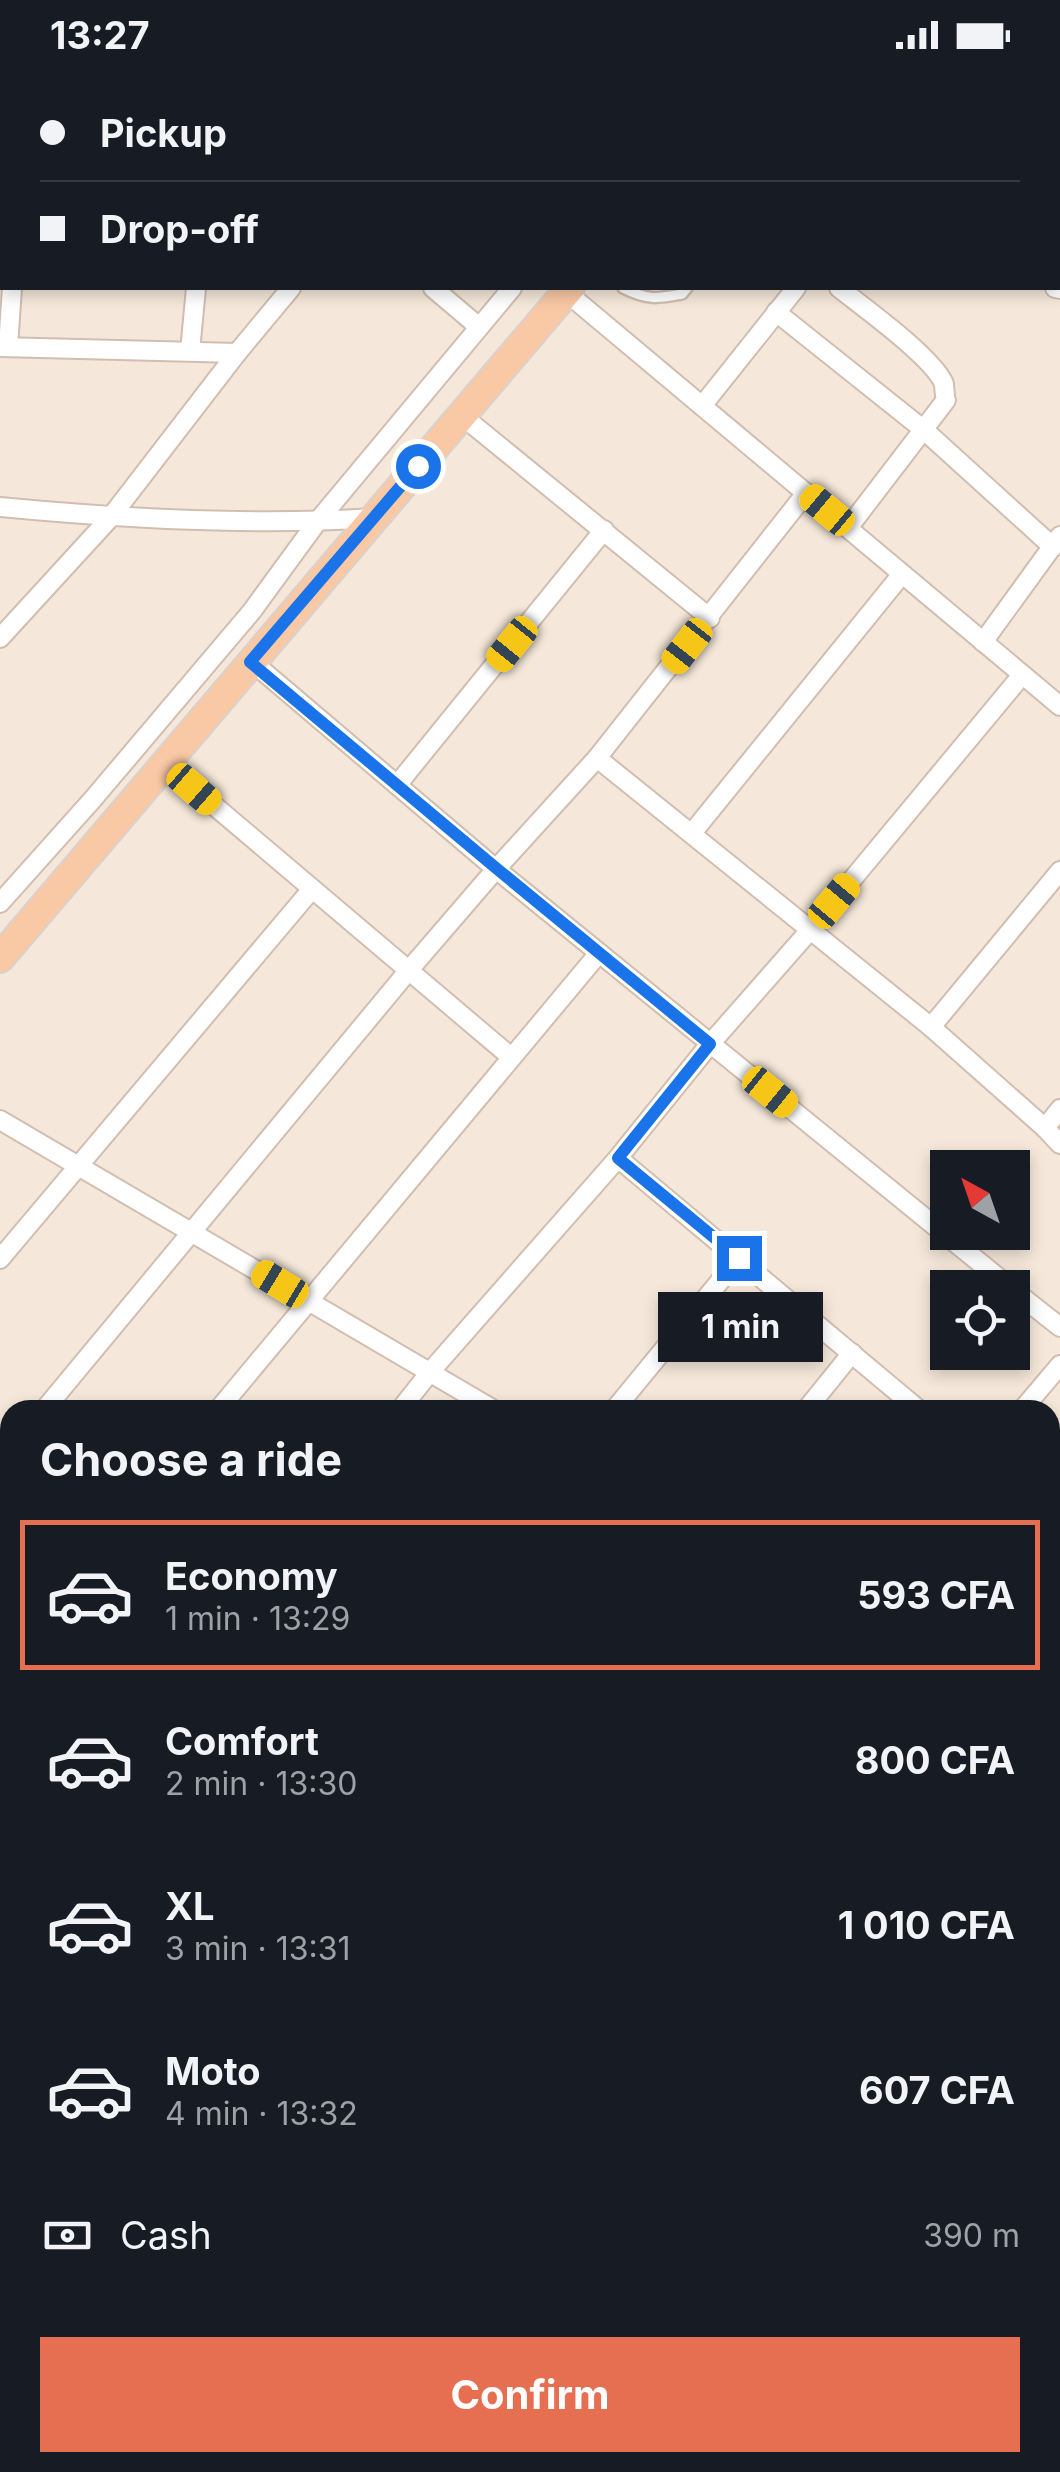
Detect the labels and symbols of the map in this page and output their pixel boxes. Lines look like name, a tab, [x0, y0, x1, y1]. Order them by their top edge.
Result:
route start	[396, 444, 441, 489]
car	[794, 479, 860, 541]
car	[481, 611, 543, 677]
car	[657, 613, 717, 679]
car	[162, 758, 226, 820]
car	[803, 868, 865, 934]
car	[737, 1061, 803, 1123]
north arrow	[930, 1150, 1030, 1250]
route end	[717, 1236, 762, 1281]
car	[247, 1256, 313, 1312]
callout: 1 min	[656, 1293, 822, 1363]

